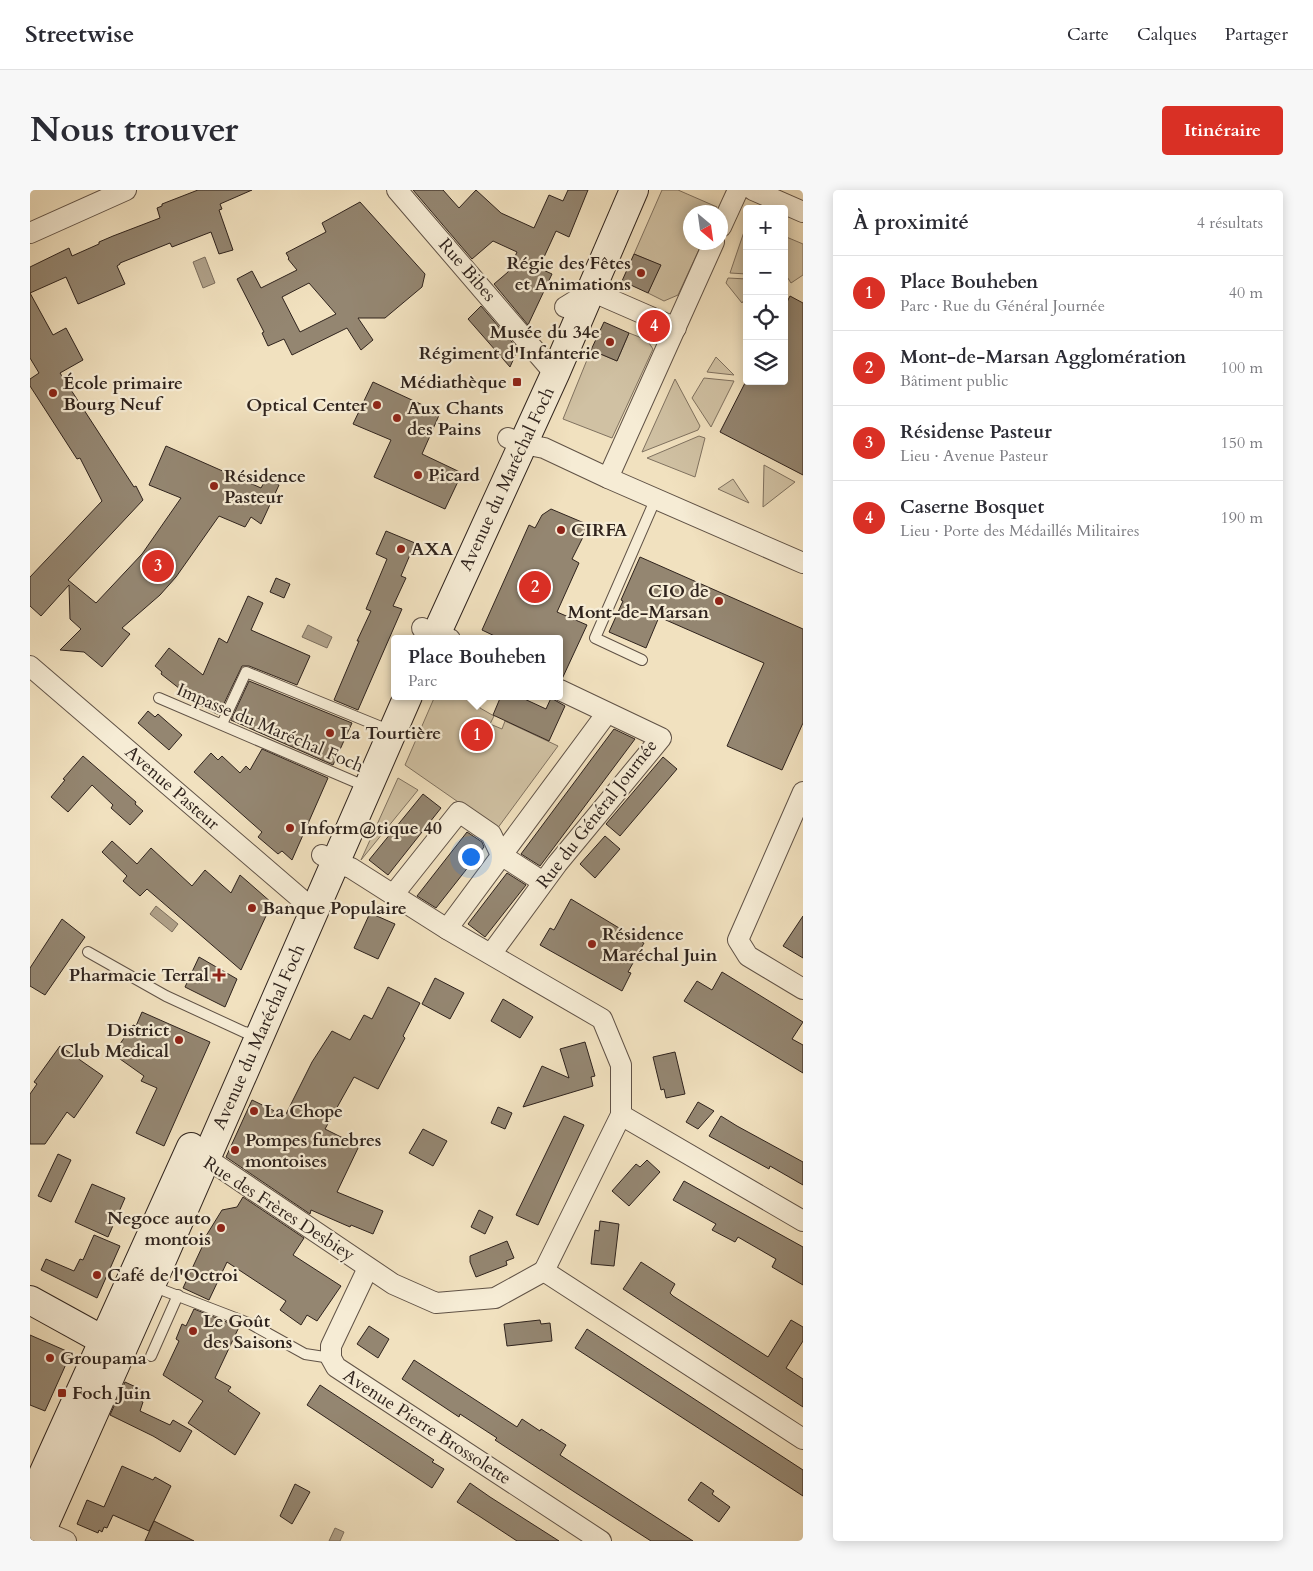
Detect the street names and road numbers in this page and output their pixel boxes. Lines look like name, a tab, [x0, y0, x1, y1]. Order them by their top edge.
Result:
street label: Rue Bibes	[432, 233, 502, 307]
street label: Avenue du Maréchal Foch	[453, 383, 561, 575]
street label: Impasse du Maréchal Foch	[173, 677, 367, 779]
street label: Rue du Général Journée	[531, 734, 663, 894]
street label: Avenue Pasteur	[119, 740, 225, 836]
street label: Avenue du Maréchal Foch	[207, 940, 311, 1134]
street label: Rue des Frères Desbiey	[198, 1151, 360, 1268]
street label: Avenue Pierre Brossolette	[338, 1363, 516, 1491]

